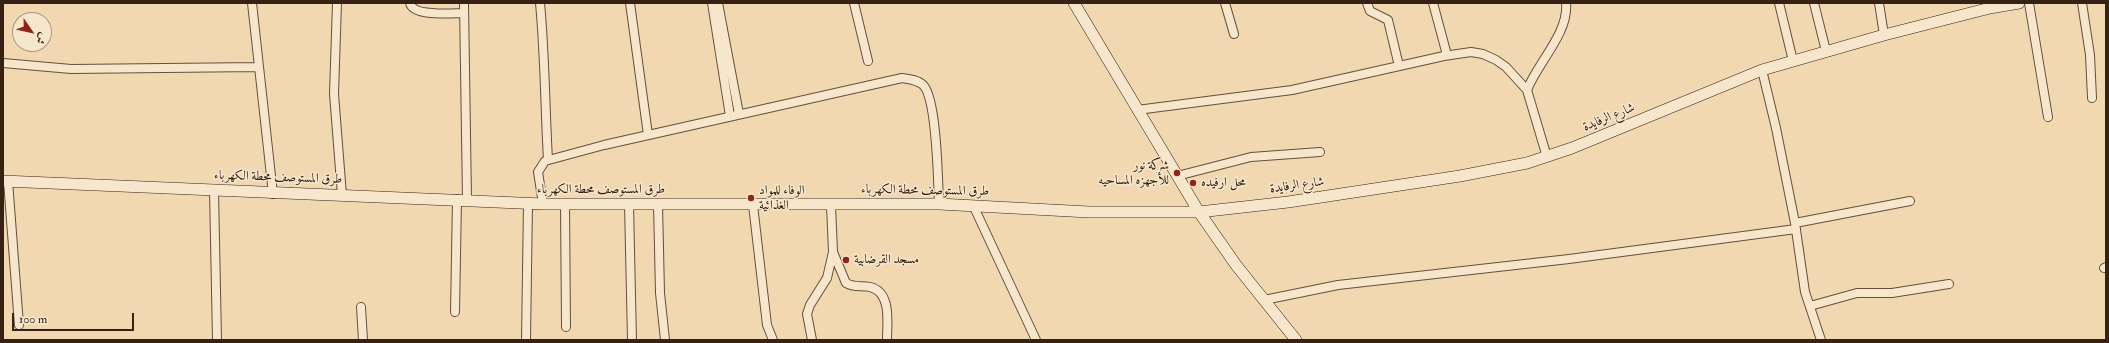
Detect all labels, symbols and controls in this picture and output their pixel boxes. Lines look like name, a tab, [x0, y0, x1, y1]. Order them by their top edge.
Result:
north arrow	[12, 12, 52, 52]
text: ش	[33, 30, 50, 47]
street label: شارع الرفايدة	[1581, 101, 1637, 135]
place label: شركة نور للأجهزه المساحيه	[1098, 158, 1169, 189]
street label: طرق المستوصف محطة الكهرباء	[214, 168, 342, 188]
marker: شركة نور للأجهزه المساحيه	[1172, 168, 1182, 178]
street label: شارع الرفايدة	[1269, 174, 1325, 198]
place label: محل ارفيده	[1201, 175, 1246, 191]
marker: محل ارفيده	[1188, 178, 1198, 188]
street label: طرق المستوصف محطة الكهرباء	[537, 182, 665, 198]
street label: طرق المستوصف محطة الكهرباء	[861, 182, 989, 200]
place label: الوفاء للمواد الغذائية	[759, 183, 805, 214]
marker: الوفاء للمواد الغذائية	[746, 193, 756, 203]
place label: مسجد القرضابية	[854, 252, 919, 268]
marker: مسجد القرضابية	[841, 255, 851, 265]
scale bar	[14, 305, 136, 331]
text: 100 m	[19, 312, 47, 327]

